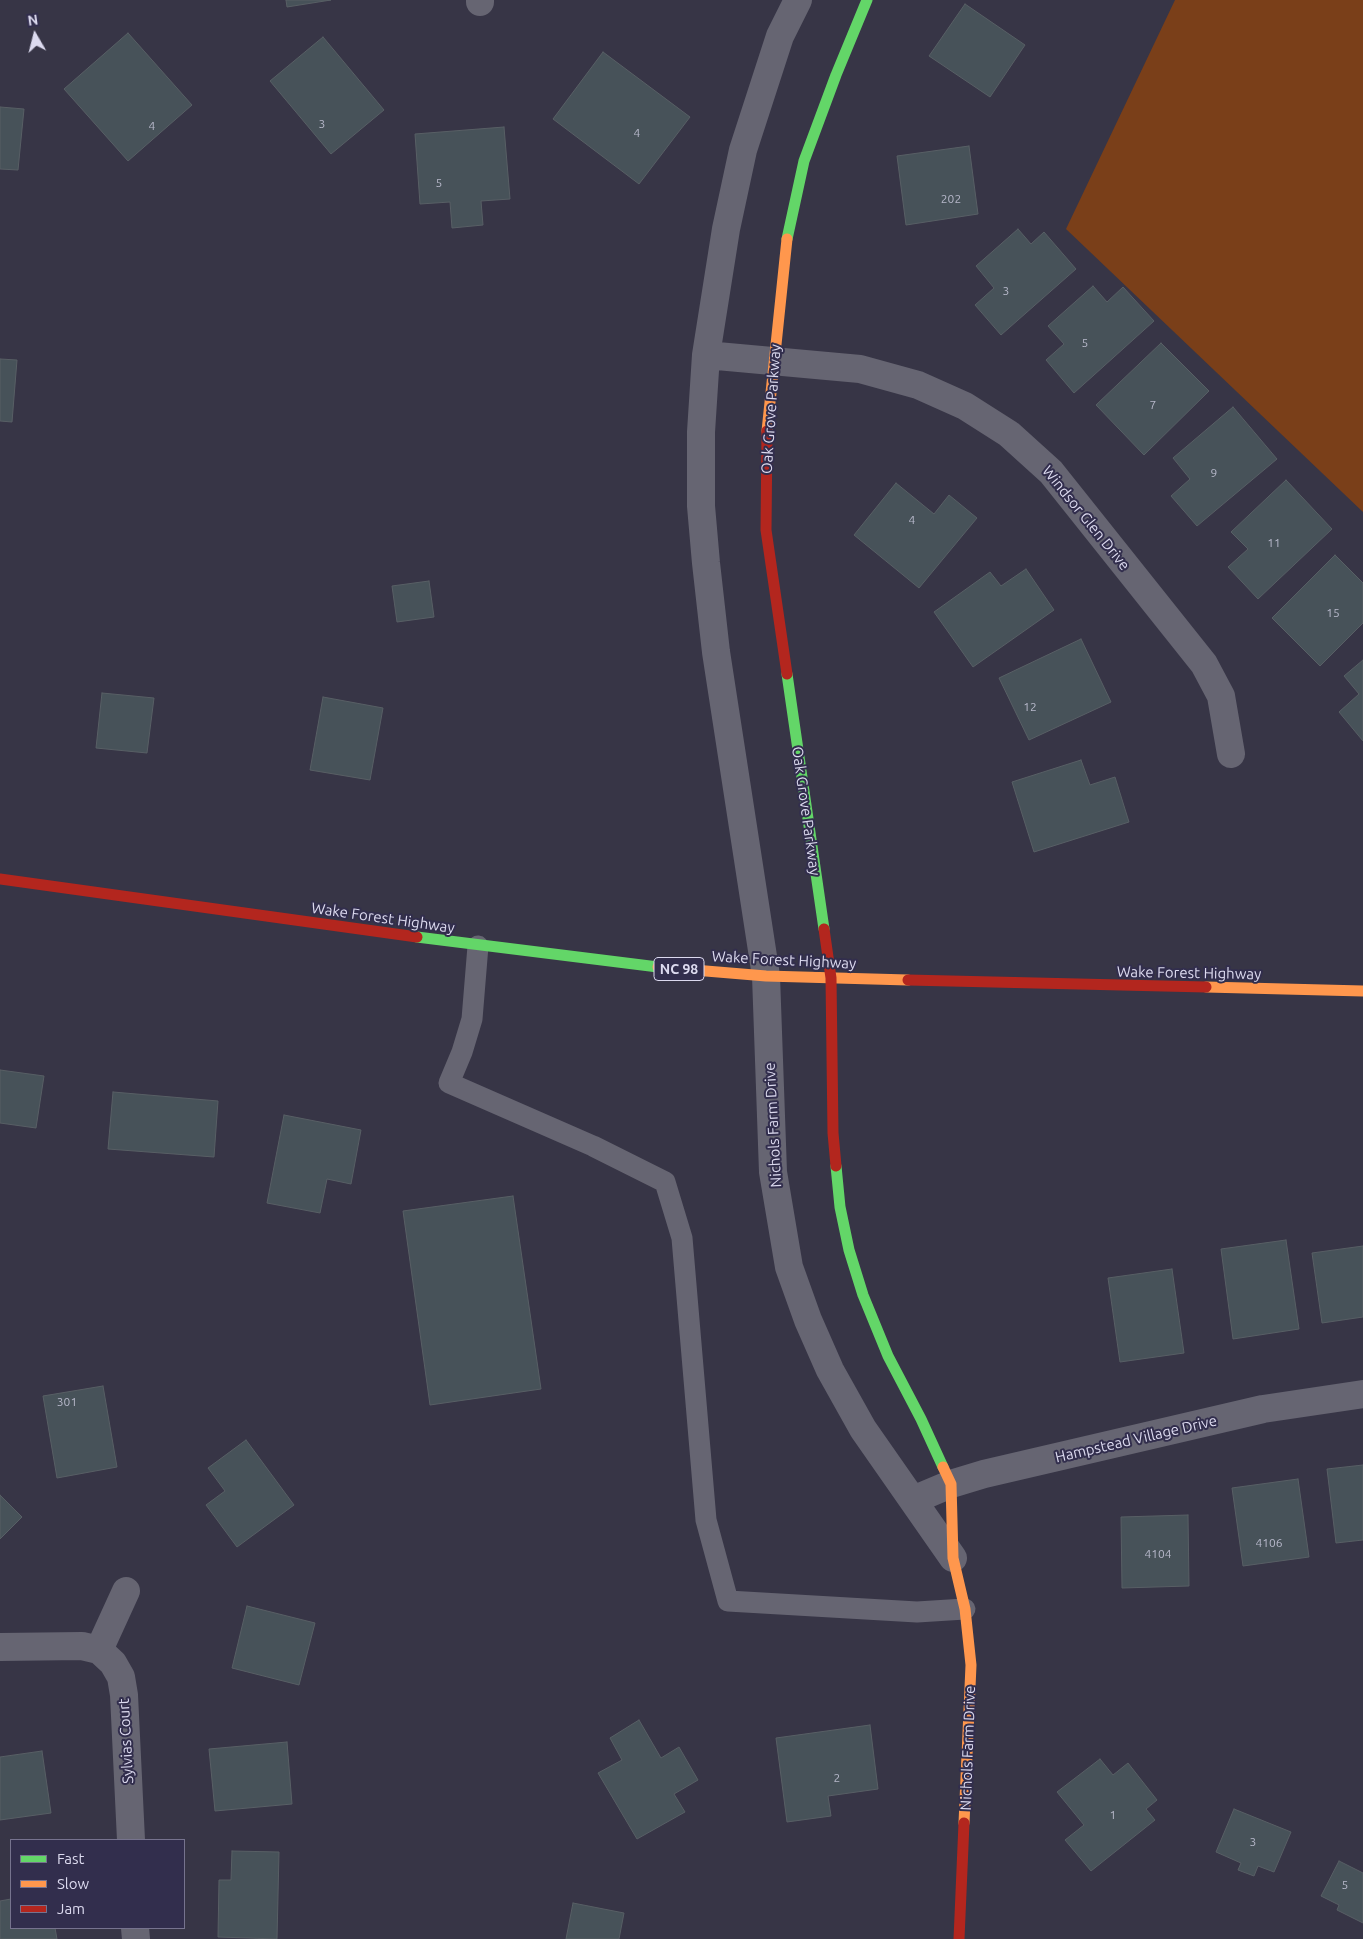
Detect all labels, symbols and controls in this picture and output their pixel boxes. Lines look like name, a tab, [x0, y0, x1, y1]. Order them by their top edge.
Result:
north arrow	[10, 10, 60, 60]
text: N	[27, 11, 39, 29]
house number: 3	[319, 117, 325, 131]
house number: 4	[149, 119, 155, 133]
house number: 4	[634, 126, 640, 140]
house number: 5	[436, 176, 442, 190]
house number: 202	[941, 192, 961, 206]
house number: 3	[1003, 284, 1009, 298]
house number: 5	[1082, 336, 1088, 350]
street label: Oak Grove Parkway	[757, 343, 785, 475]
house number: 7	[1150, 398, 1156, 412]
street label: Windsor Glen Drive	[1038, 462, 1134, 574]
house number: 9	[1211, 466, 1217, 480]
house number: 4	[909, 513, 915, 527]
house number: 11	[1267, 536, 1281, 550]
house number: 15	[1326, 606, 1340, 620]
house number: 12	[1023, 700, 1037, 714]
street label: Oak Grove Parkway	[788, 745, 824, 877]
street label: Wake Forest Highway	[310, 899, 456, 937]
street label: Wake Forest Highway	[711, 947, 857, 973]
road number: NC 98	[654, 958, 704, 981]
street label: Wake Forest Highway	[1117, 963, 1261, 983]
street label: Nichols Farm Drive	[761, 1062, 785, 1188]
house number: 301	[57, 1395, 77, 1409]
street label: Hampstead Village Drive	[1053, 1412, 1219, 1466]
house number: 4106	[1255, 1536, 1283, 1550]
house number: 4104	[1144, 1547, 1172, 1561]
street label: Nichols Farm Drive	[957, 1685, 979, 1811]
street label: Sylvias Court	[115, 1698, 137, 1784]
house number: 2	[834, 1771, 840, 1785]
house number: 1	[1110, 1808, 1116, 1822]
house number: 3	[1250, 1835, 1256, 1849]
legend	[10, 1839, 185, 1929]
text: Fast	[57, 1850, 84, 1867]
text: Slow	[57, 1875, 89, 1892]
house number: 5	[1342, 1878, 1348, 1892]
text: Jam	[57, 1900, 85, 1917]

